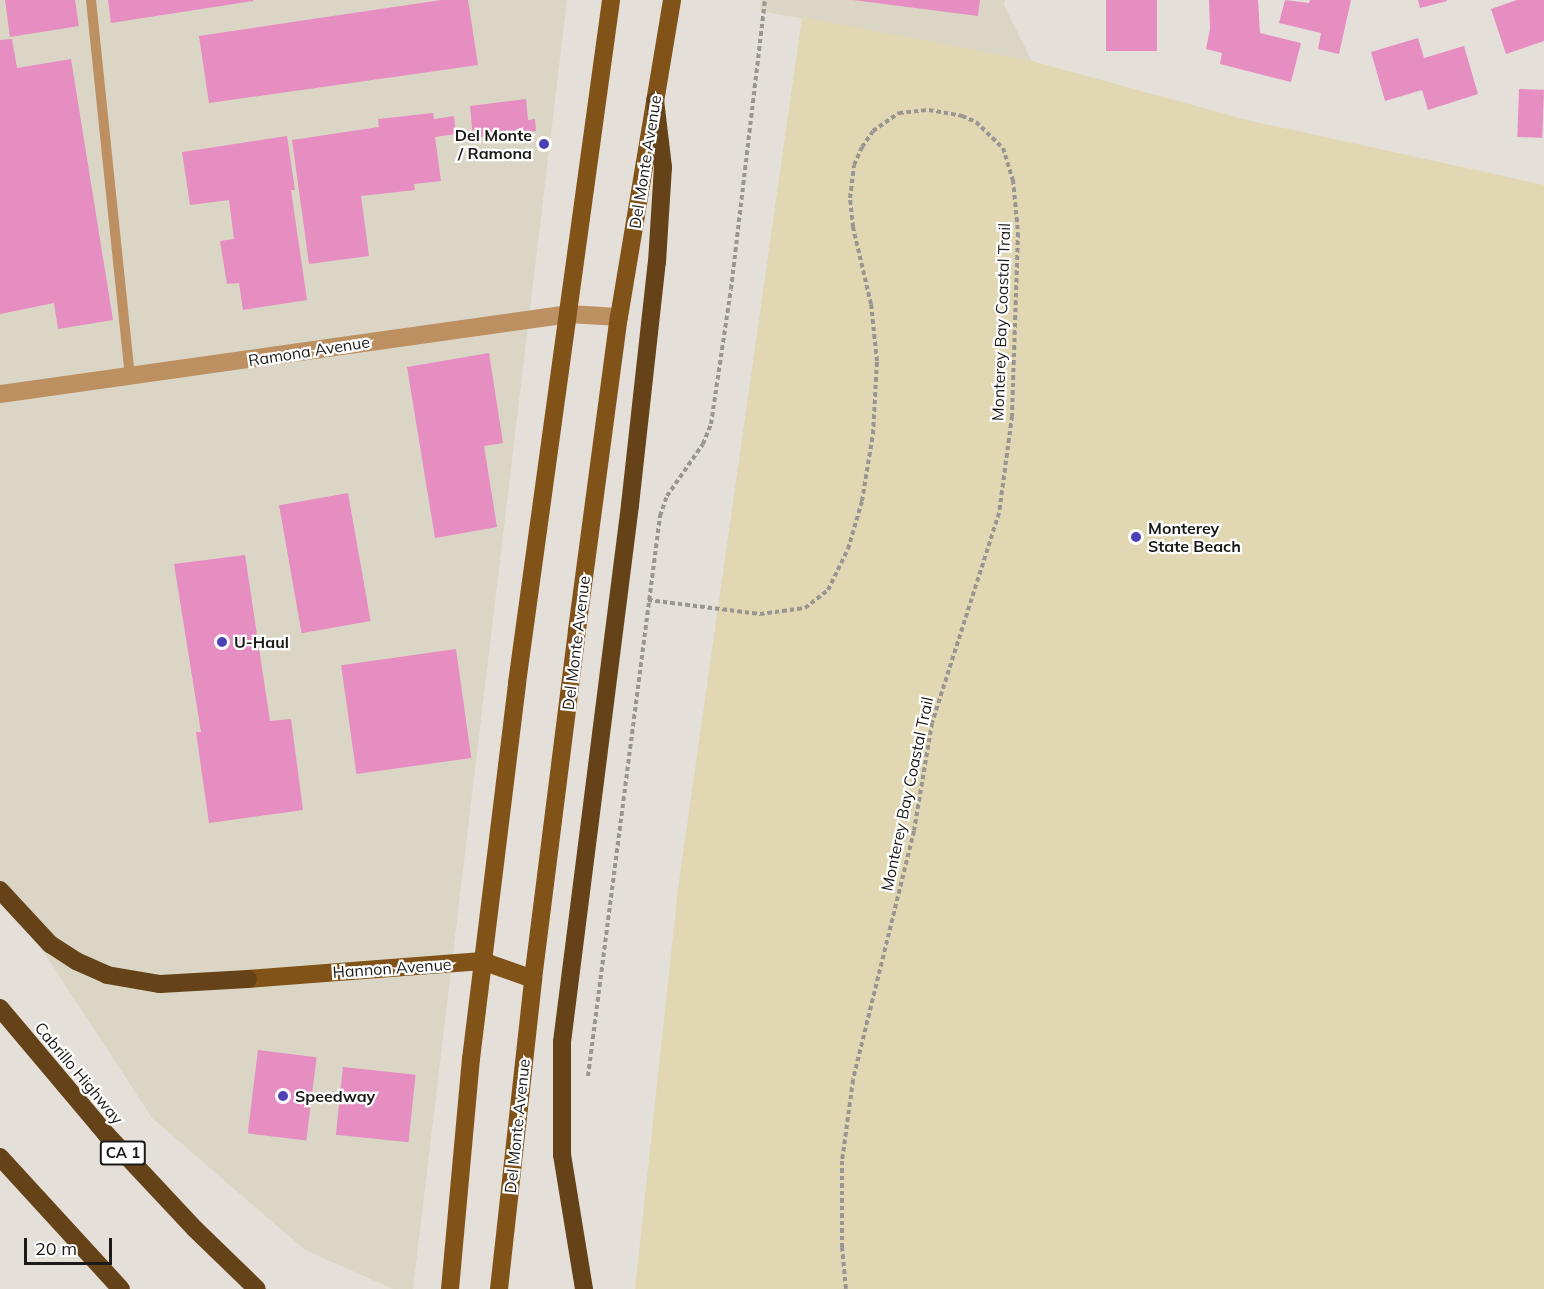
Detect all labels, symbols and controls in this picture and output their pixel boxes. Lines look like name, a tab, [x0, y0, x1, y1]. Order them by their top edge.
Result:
street label: Del Monte Avenue	[625, 94, 665, 230]
place label: Del Monte / Ramona	[455, 125, 532, 163]
marker: Del Monte / Ramona	[537, 137, 551, 151]
street label: Monterey Bay Coastal Trail	[988, 223, 1014, 421]
street label: Ramona Avenue	[247, 332, 371, 370]
place label: Monterey State Beach	[1148, 518, 1241, 556]
marker: Monterey State Beach	[1129, 530, 1143, 544]
street label: Del Monte Avenue	[558, 575, 594, 711]
place label: U-Haul	[234, 632, 289, 652]
marker: U-Haul	[215, 635, 229, 649]
street label: Monterey Bay Coastal Trail	[877, 695, 937, 893]
street label: Hannon Avenue	[332, 954, 452, 982]
street label: Cabrillo Highway	[31, 1018, 127, 1128]
street label: Del Monte Avenue	[500, 1058, 534, 1194]
place label: Speedway	[295, 1086, 375, 1106]
marker: Speedway	[276, 1089, 290, 1103]
road number: CA 1	[99, 1141, 147, 1165]
scale bar	[27, 1226, 116, 1264]
text: 20 m	[35, 1237, 77, 1260]

